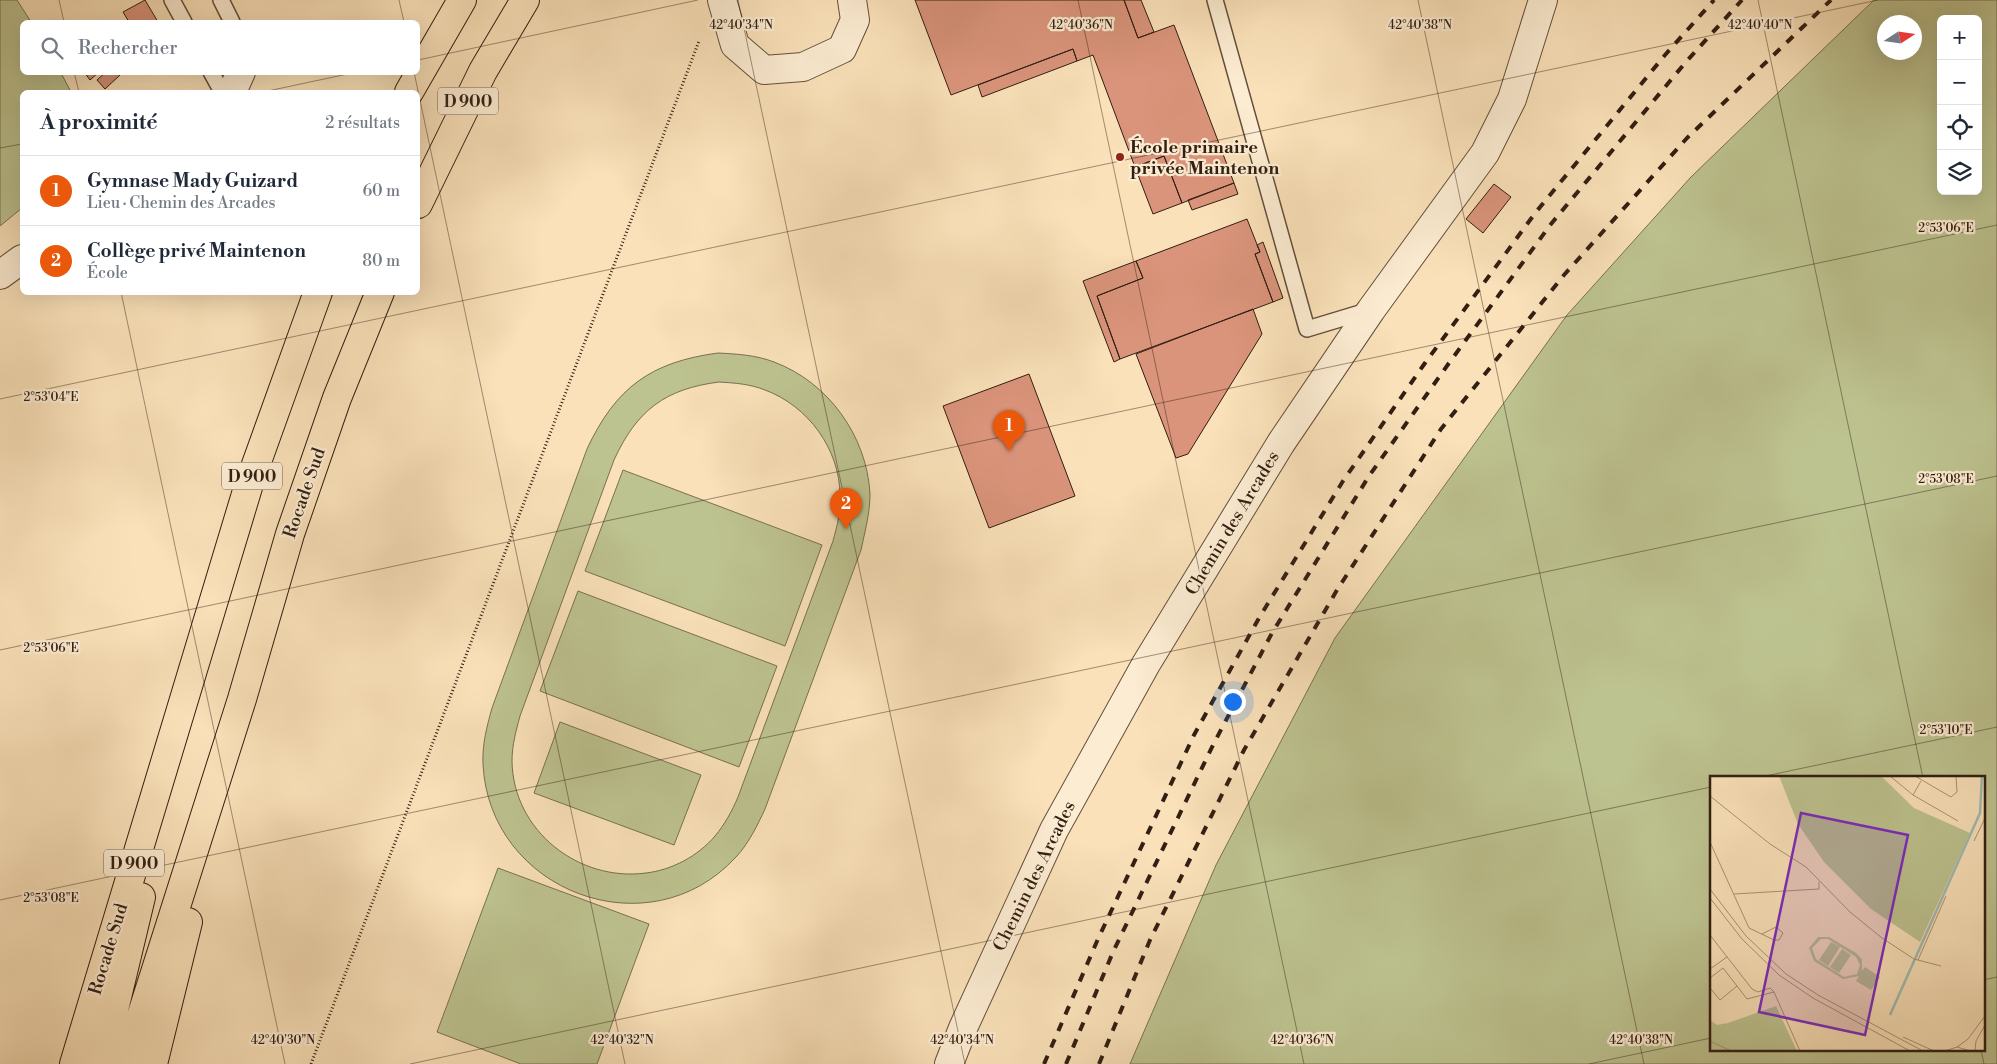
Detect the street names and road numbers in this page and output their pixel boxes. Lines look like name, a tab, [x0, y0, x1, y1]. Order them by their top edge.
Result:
road number: D 900	[438, 88, 498, 114]
street label: Rocade Sud	[278, 444, 331, 542]
street label: Chemin des Arcades	[1180, 447, 1285, 600]
road number: D 900	[222, 462, 282, 490]
street label: Chemin des Arcades	[988, 797, 1081, 955]
road number: D 900	[104, 850, 164, 876]
street label: Rocade Sud	[84, 900, 134, 998]

